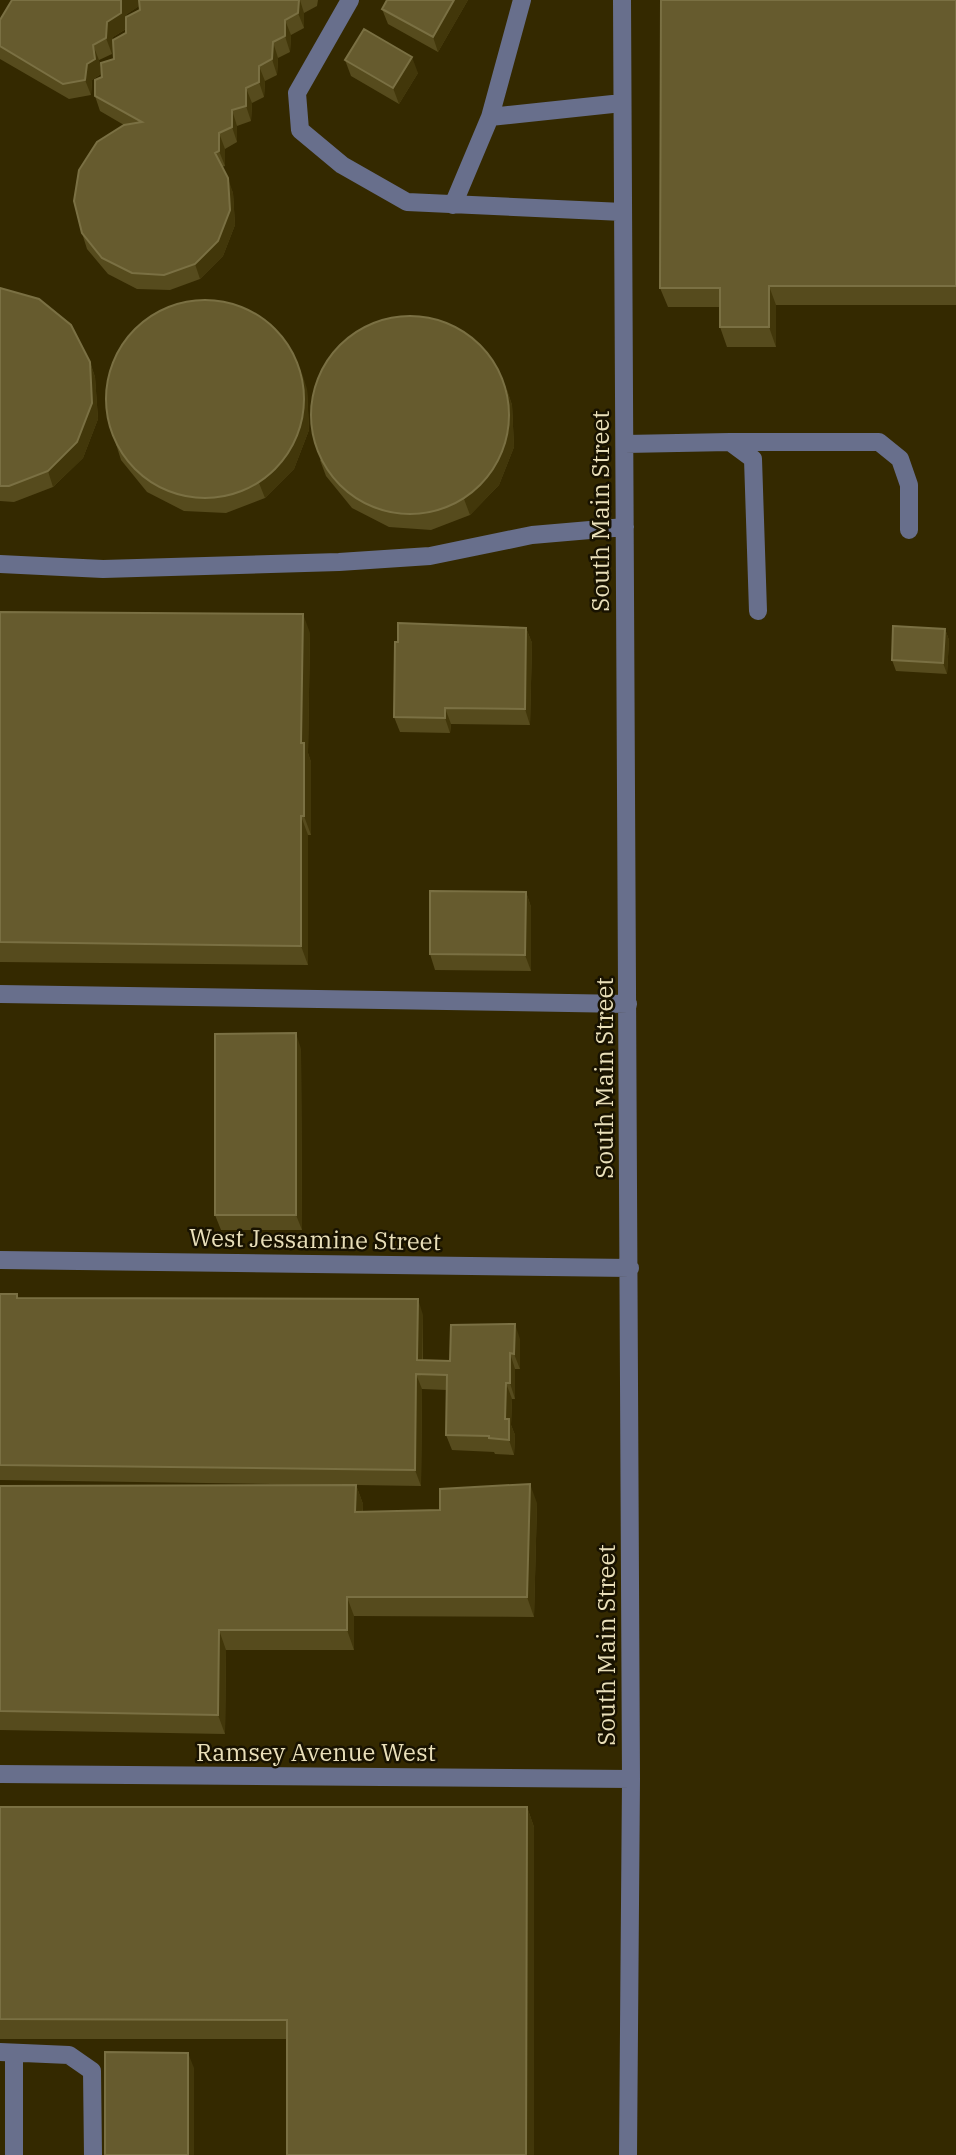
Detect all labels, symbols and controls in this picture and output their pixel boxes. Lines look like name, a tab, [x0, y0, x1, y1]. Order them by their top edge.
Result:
street label: South Main Street	[584, 410, 616, 612]
street label: South Main Street	[588, 977, 620, 1179]
street label: West Jessamine Street	[189, 1221, 441, 1257]
street label: South Main Street	[590, 1544, 622, 1746]
street label: Ramsey Avenue West	[196, 1736, 436, 1768]

